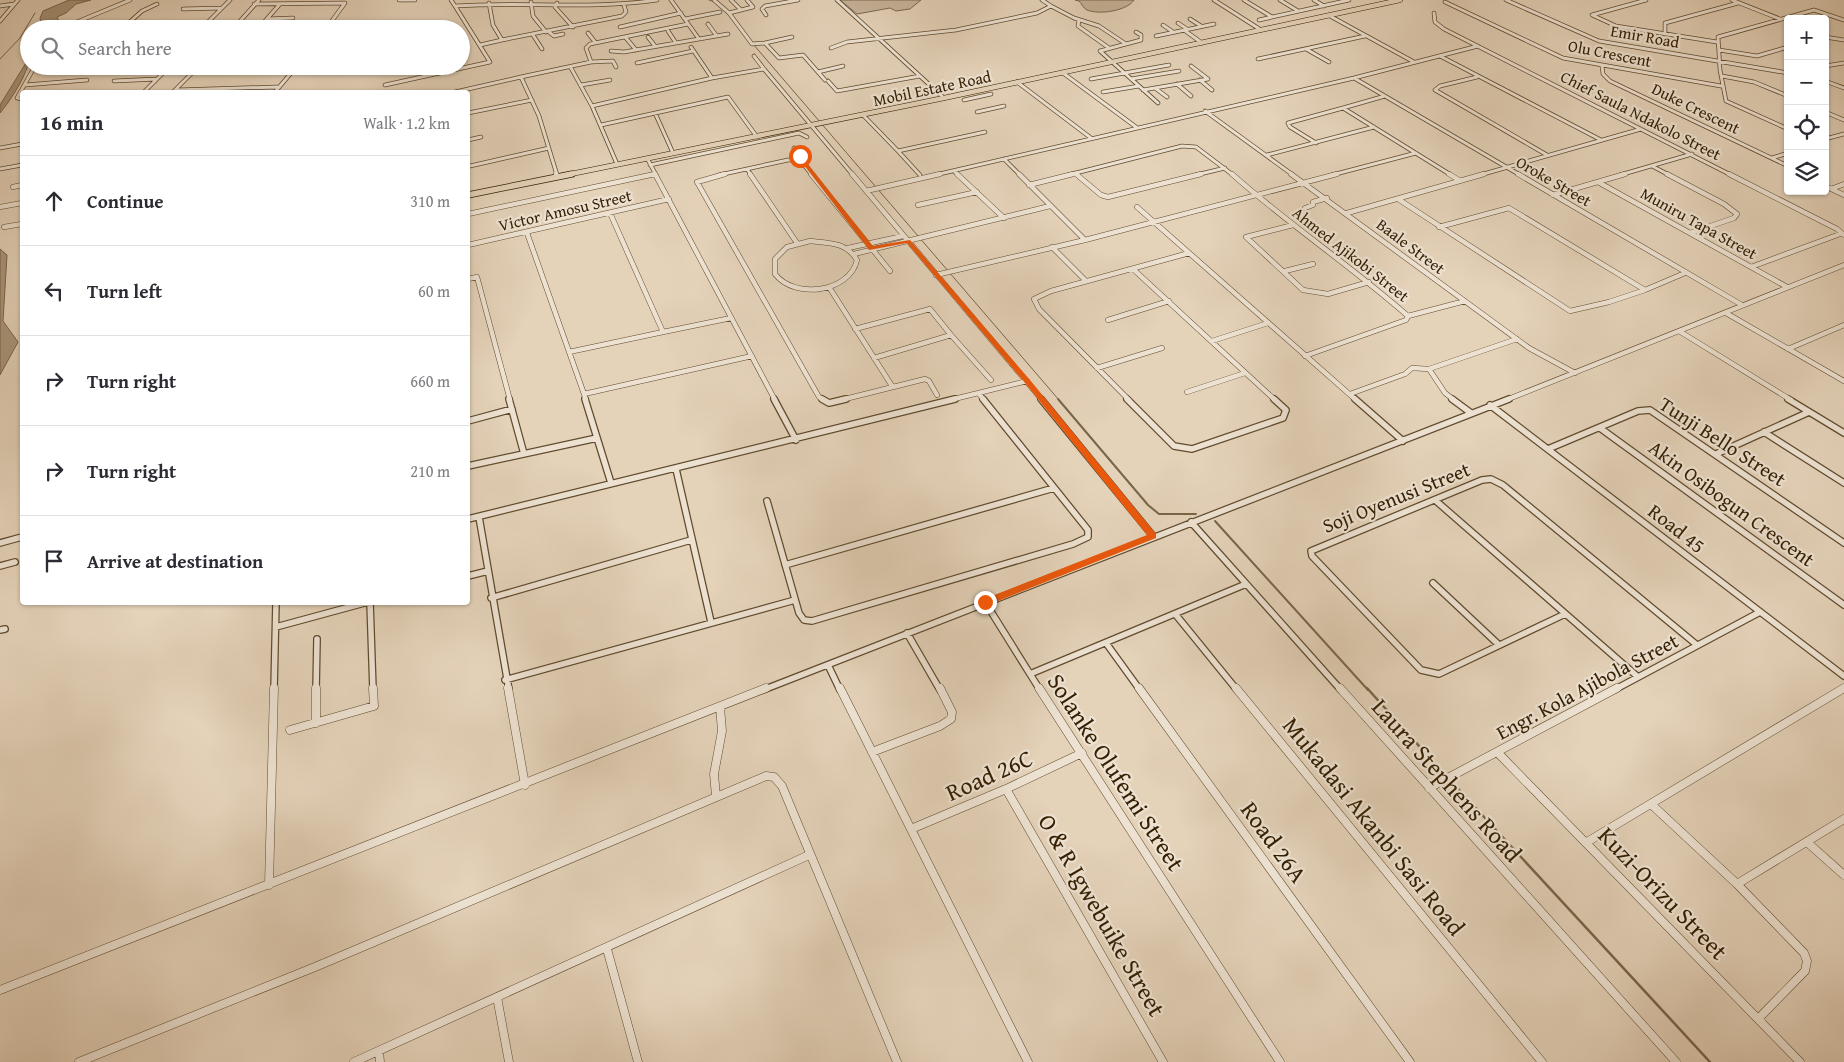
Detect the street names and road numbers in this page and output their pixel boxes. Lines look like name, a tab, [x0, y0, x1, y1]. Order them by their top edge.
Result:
street label: Emir Road	[1609, 18, 1682, 54]
street label: Olu Crescent	[1566, 33, 1654, 73]
street label: Mobil Estate Road	[871, 64, 994, 112]
street label: Chief Saula Ndakolo Street	[1557, 64, 1726, 166]
street label: Duke Crescent	[1648, 76, 1744, 140]
street label: Oroke Street	[1512, 150, 1596, 212]
street label: Muniru Tapa Street	[1636, 181, 1762, 265]
street label: Victor Amosu Street	[496, 183, 634, 237]
street label: Ahmed Ajikobi Street	[1287, 201, 1415, 308]
street label: Baale Street	[1372, 212, 1451, 280]
street label: Tunji Bello Street	[1654, 389, 1792, 493]
street label: Akin Osibogun Crescent	[1643, 433, 1821, 573]
street label: Soji Oyenusi Street	[1318, 454, 1474, 540]
street label: Road 45	[1642, 496, 1712, 560]
street label: Engr. Kola Ajibola Street	[1491, 626, 1683, 746]
street label: Solanke Olufemi Street	[1039, 666, 1193, 878]
street label: Laura Stephens Road	[1364, 690, 1530, 870]
street label: Mukadasi Akanbi Sasi Road	[1275, 709, 1474, 943]
street label: Road 26C	[940, 740, 1038, 810]
street label: Road 26A	[1232, 794, 1316, 890]
street label: O & R Igwebuike Street	[1030, 807, 1175, 1023]
street label: Kuzi-Orizu Street	[1590, 818, 1736, 968]

